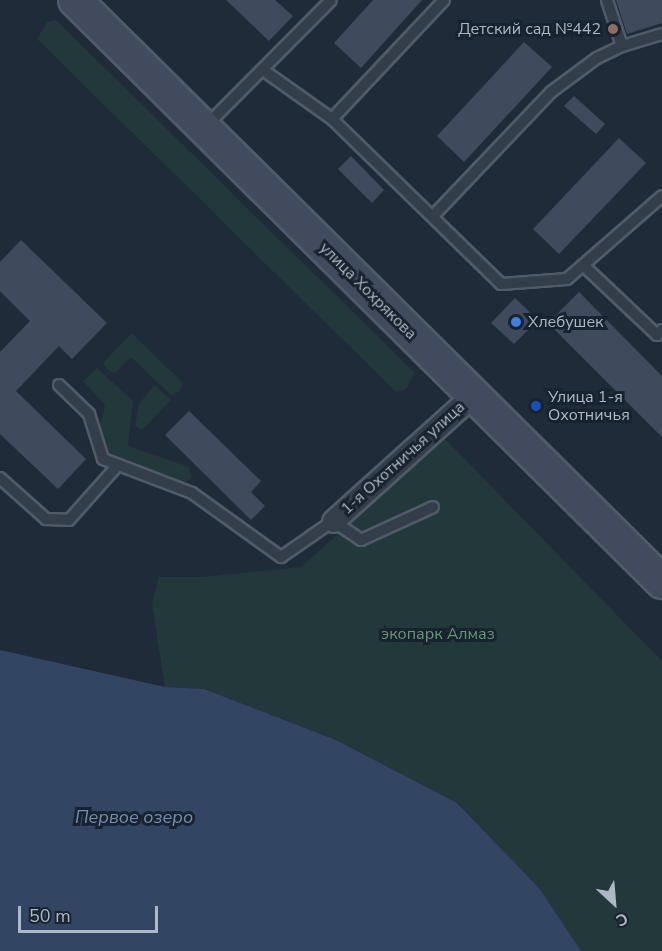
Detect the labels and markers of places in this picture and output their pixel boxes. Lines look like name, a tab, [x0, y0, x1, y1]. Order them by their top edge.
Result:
place label: Детский сад №442	[458, 19, 601, 39]
marker: Детский сад №442	[606, 22, 620, 36]
place label: Хлебушек	[528, 312, 603, 332]
marker: Хлебушек	[509, 315, 523, 329]
place label: Улица 1-я Охотничья	[548, 387, 630, 425]
marker: Улица 1-я Охотничья	[529, 399, 543, 413]

